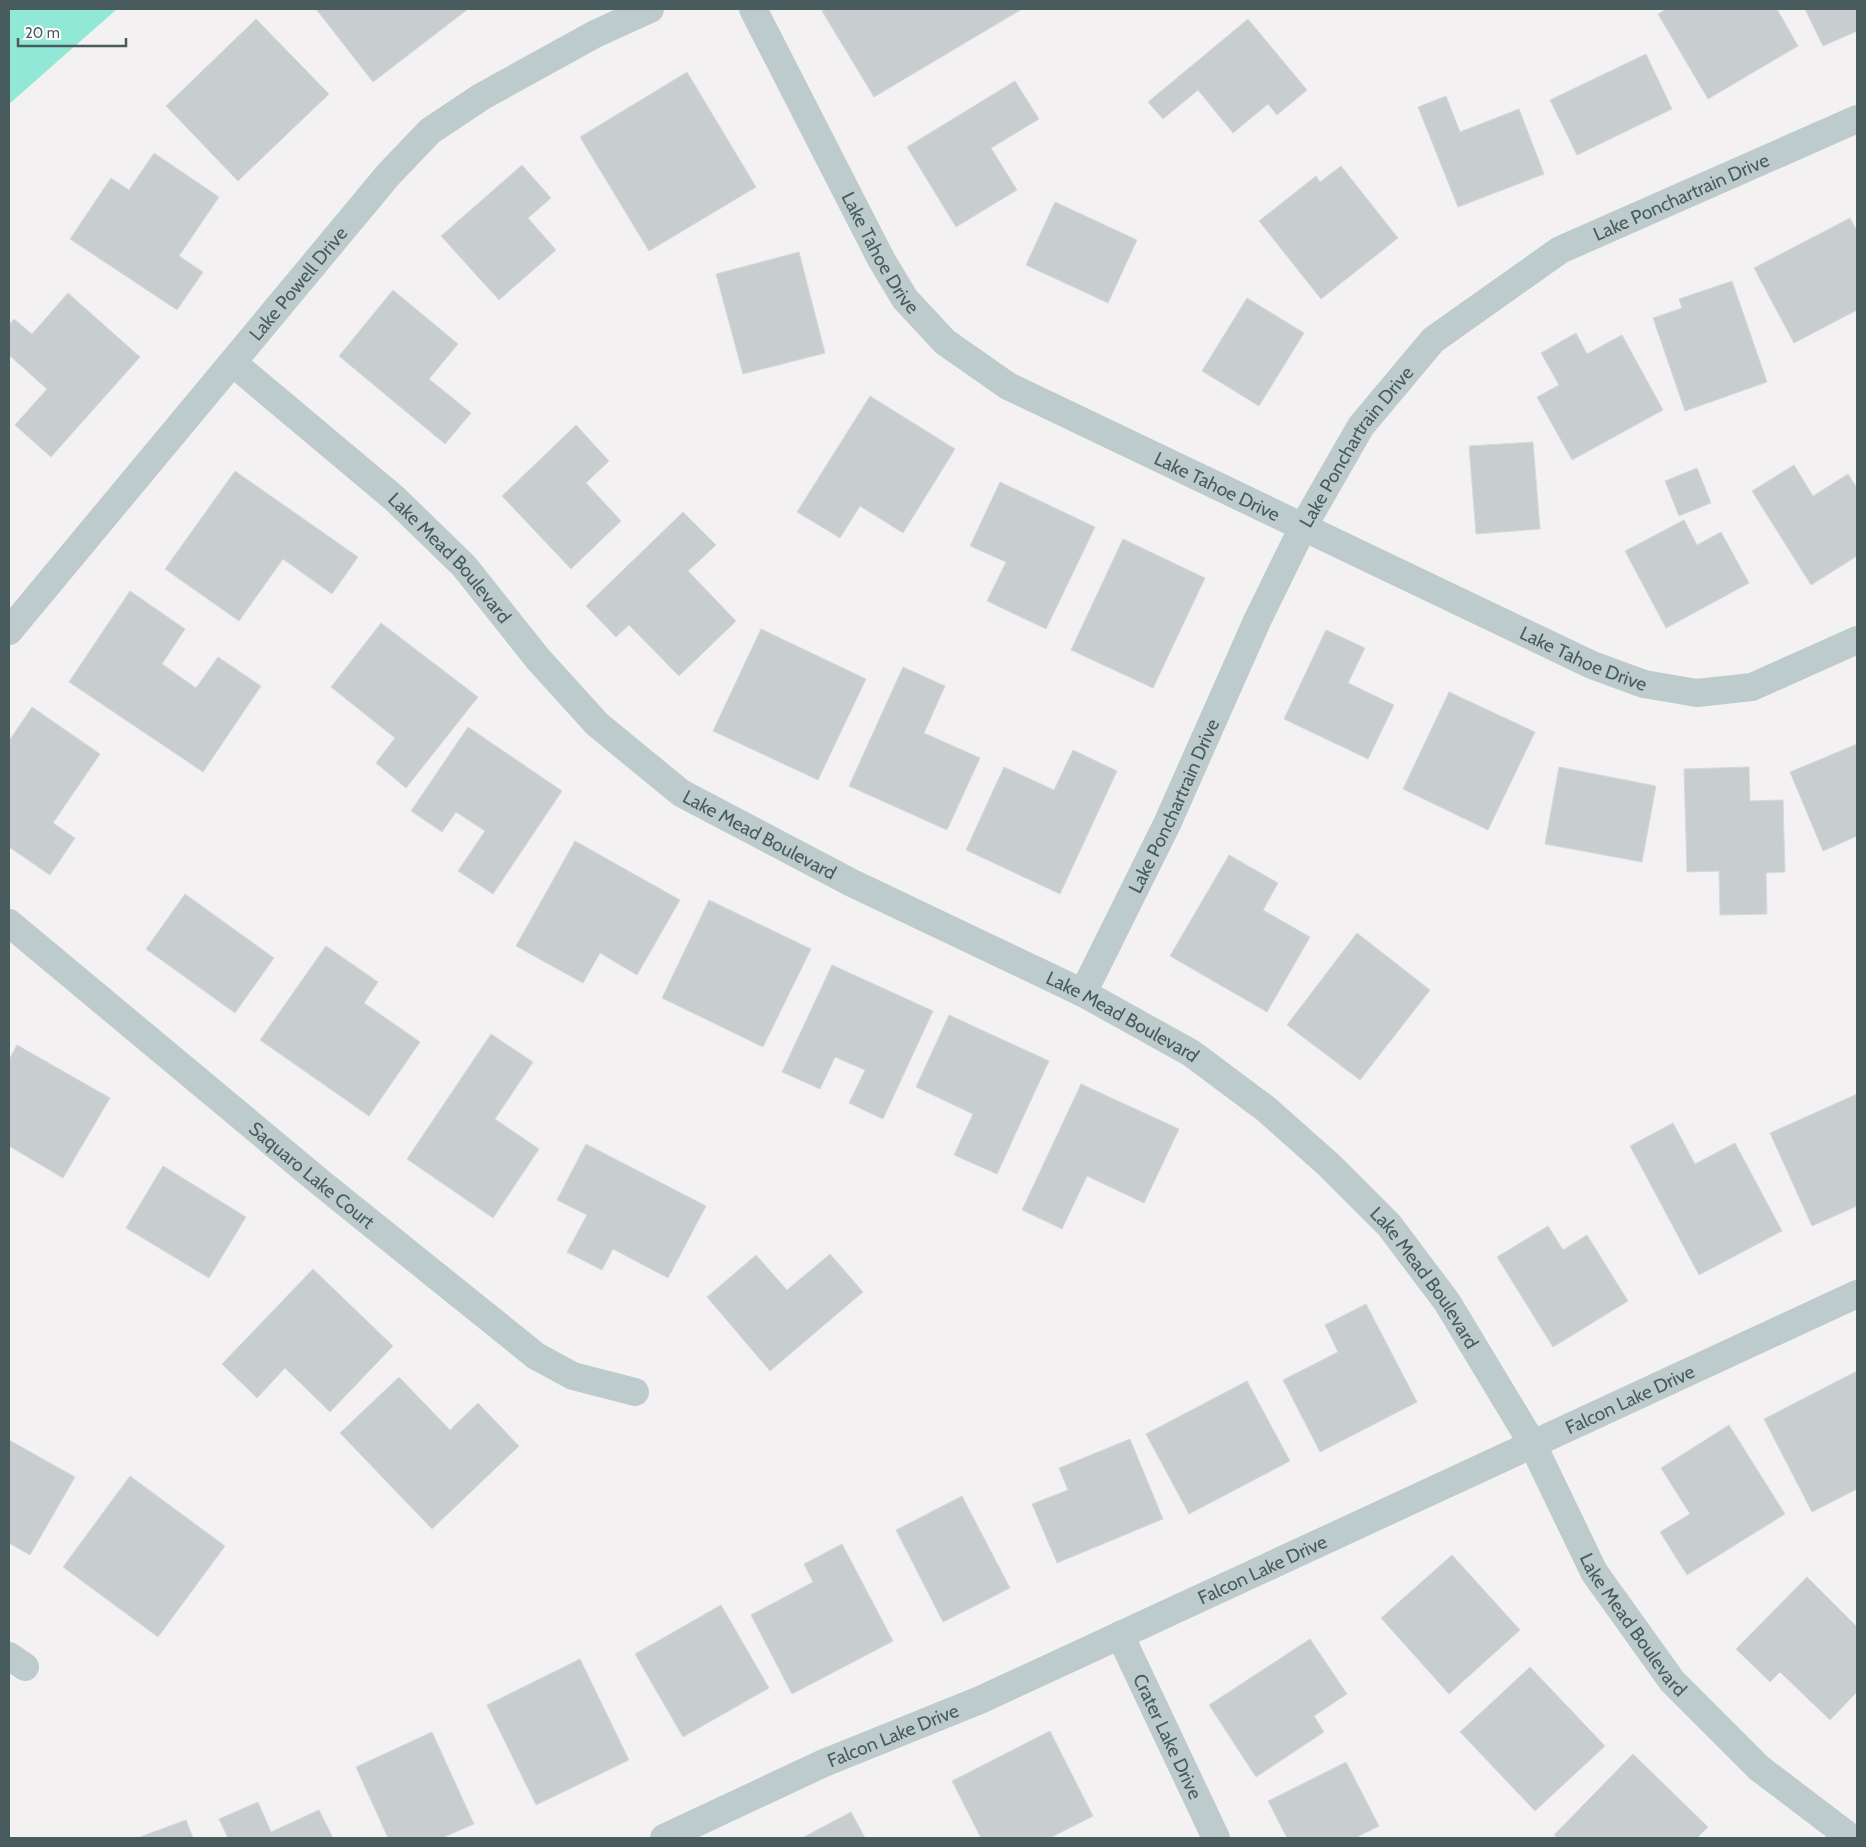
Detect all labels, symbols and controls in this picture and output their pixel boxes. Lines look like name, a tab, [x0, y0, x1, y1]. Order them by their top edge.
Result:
scale bar	[18, 15, 125, 47]
text: 20 m	[25, 24, 60, 42]
street label: Lake Ponchartrain Drive	[1590, 148, 1773, 246]
street label: Lake Tahoe Drive	[837, 188, 924, 319]
street label: Lake Powell Drive	[244, 222, 352, 345]
street label: Lake Ponchartrain Drive	[1294, 361, 1418, 531]
street label: Lake Tahoe Drive	[1151, 447, 1284, 526]
street label: Lake Mead Boulevard	[383, 488, 516, 628]
street label: Lake Tahoe Drive	[1516, 621, 1650, 696]
street label: Lake Ponchartrain Drive	[1124, 715, 1224, 897]
street label: Lake Mead Boulevard	[679, 785, 840, 885]
street label: Lake Mead Boulevard	[1042, 966, 1204, 1067]
street label: Saquaro Lake Court	[244, 1117, 379, 1234]
street label: Lake Mead Boulevard	[1365, 1202, 1483, 1353]
street label: Falcon Lake Drive	[1562, 1360, 1698, 1439]
street label: Falcon Lake Drive	[1194, 1530, 1331, 1610]
street label: Lake Mead Boulevard	[1575, 1550, 1691, 1701]
street label: Crater Lake Drive	[1128, 1670, 1207, 1803]
street label: Falcon Lake Drive	[824, 1699, 962, 1772]

